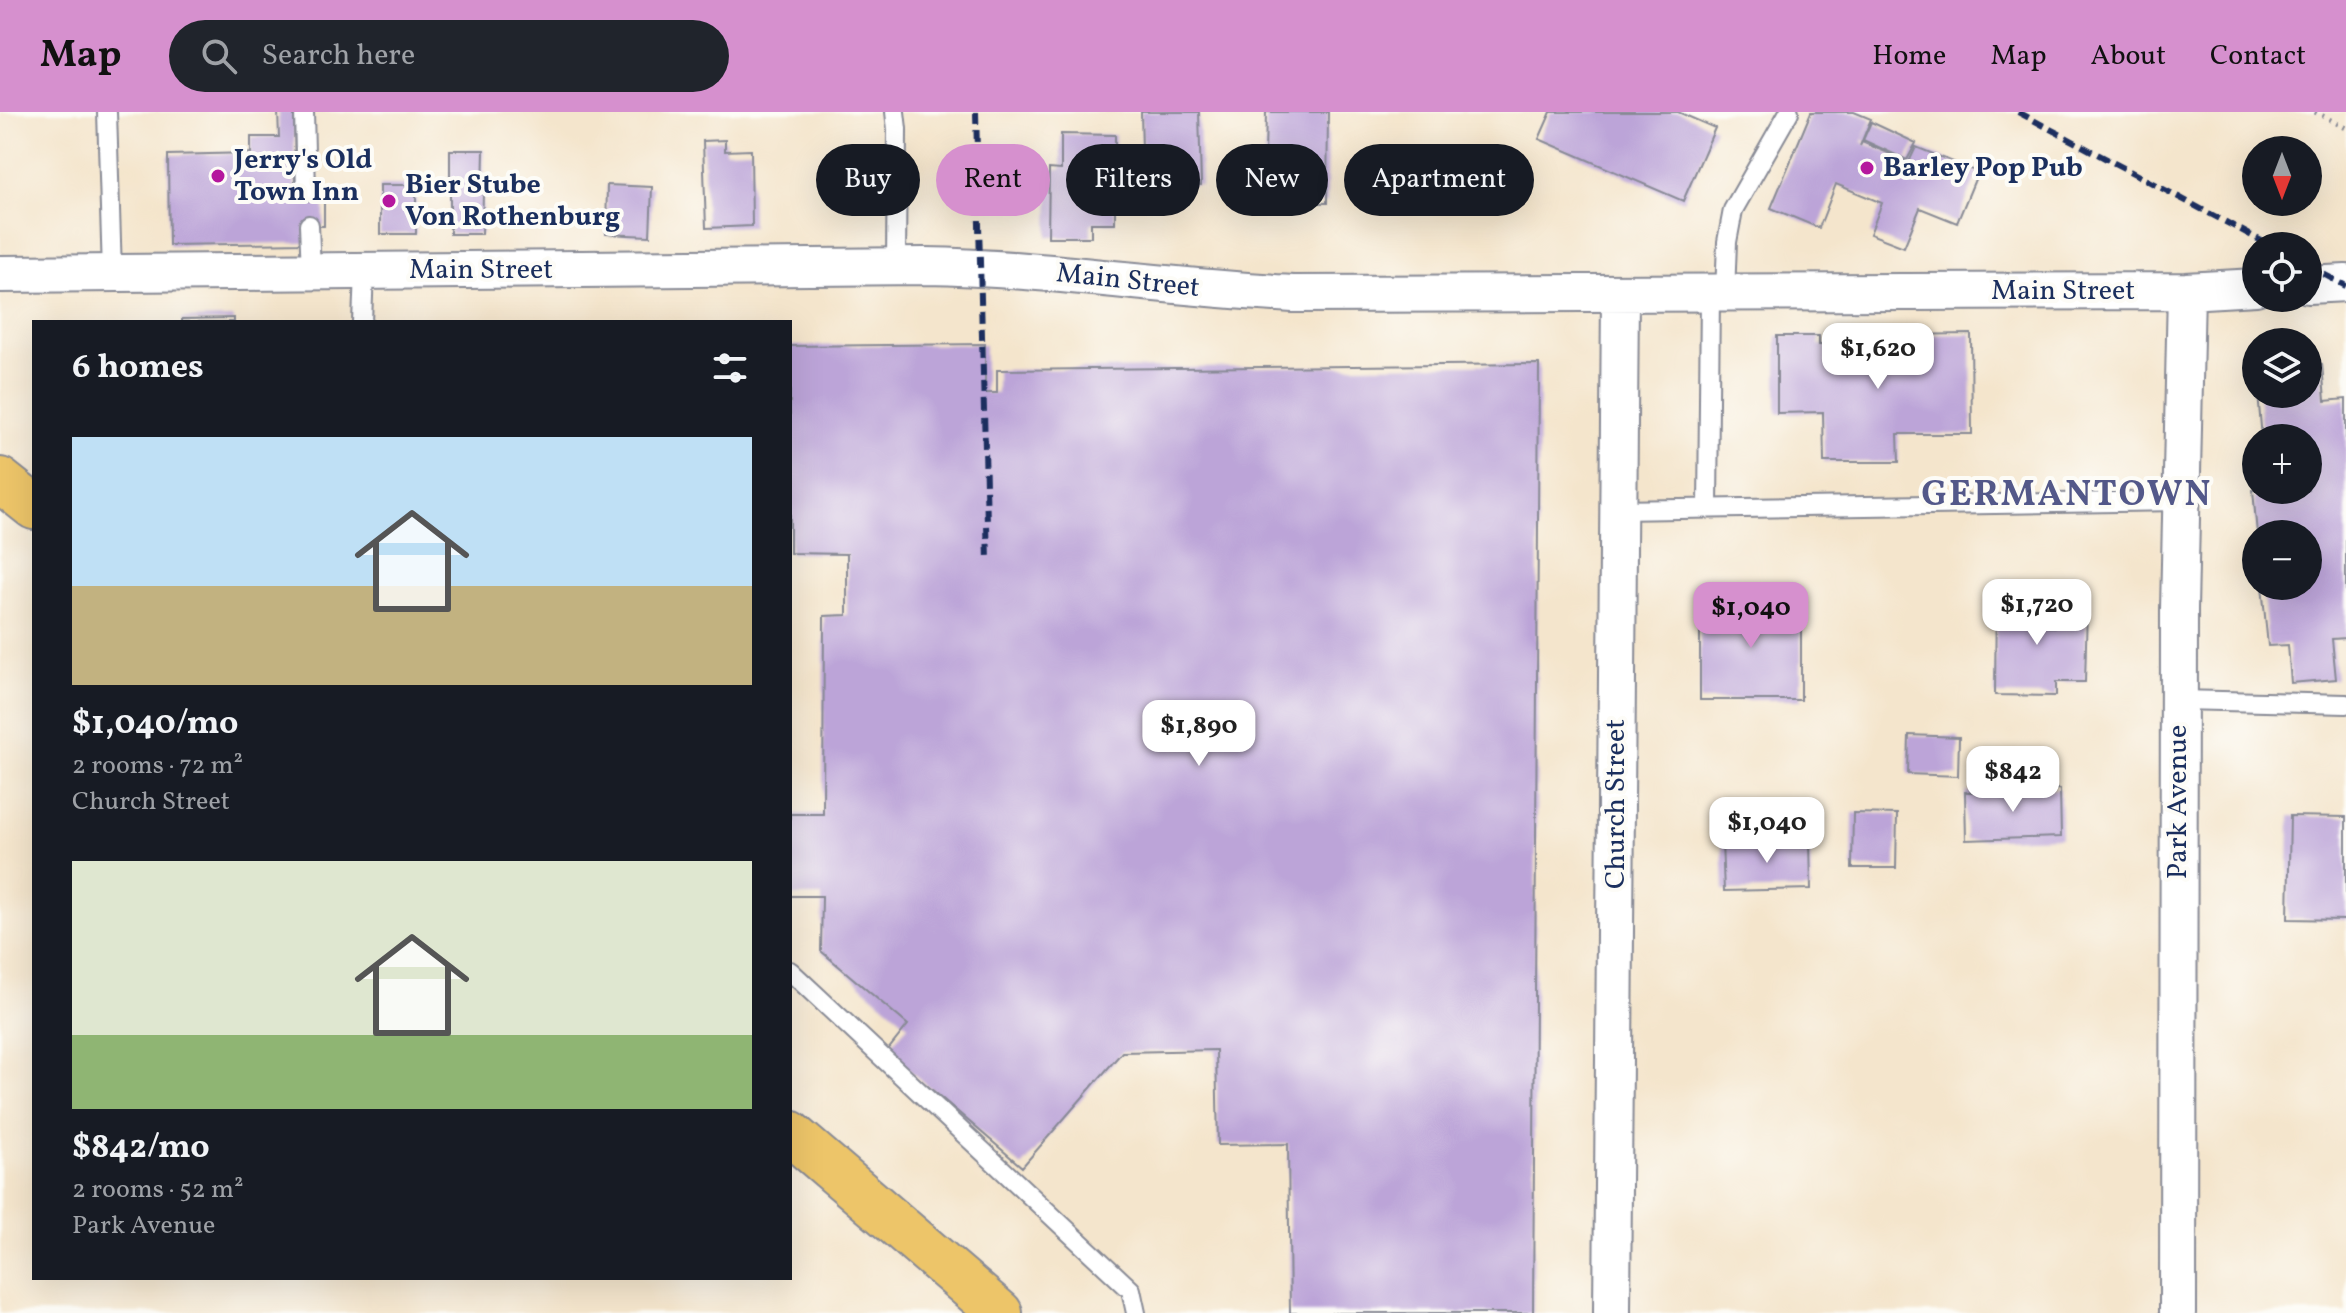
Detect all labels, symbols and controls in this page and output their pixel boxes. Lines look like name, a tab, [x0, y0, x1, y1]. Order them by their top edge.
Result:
search box	[169, 20, 729, 92]
text: Map	[40, 30, 121, 83]
icon: search	[197, 34, 241, 78]
text: Search here	[261, 35, 415, 77]
text: Home	[1872, 37, 1946, 76]
text: Map	[1990, 37, 2046, 76]
text: About	[2090, 37, 2166, 76]
text: Contact	[2210, 37, 2306, 76]
north arrow	[2242, 136, 2322, 216]
map controls	[2242, 136, 2322, 600]
place label: Jerry's Old Town Inn	[233, 141, 372, 212]
chip: Buy	[816, 144, 920, 216]
chip: Rent	[936, 144, 1050, 216]
chip: Filters	[1066, 144, 1200, 216]
chip: New	[1216, 144, 1328, 216]
chip: Apartment	[1344, 144, 1534, 216]
place label: Barley Pop Pub	[1883, 149, 2083, 188]
marker: Barley Pop Pub	[1858, 159, 1876, 177]
place label: Bier Stube Von Rothenburg	[405, 166, 620, 237]
marker: Jerry's Old Town Inn	[209, 167, 227, 185]
marker: Bier Stube Von Rothenburg	[380, 192, 398, 210]
button: locate	[2242, 232, 2322, 312]
street label: Main Street	[409, 251, 553, 290]
street label: Main Street	[1054, 254, 1202, 308]
street label: Main Street	[1991, 272, 2135, 311]
pin: $1,620	[1813, 323, 1943, 391]
button: layers	[2242, 328, 2322, 408]
text: $1,620	[1840, 331, 1916, 367]
text: 6 homes	[72, 345, 204, 392]
icon: filters	[708, 346, 752, 390]
button: +	[2242, 424, 2322, 504]
district label: GERMANTOWN	[1921, 471, 2213, 521]
icon: home	[340, 489, 484, 633]
button: −	[2242, 520, 2322, 600]
pin: $1,720	[1972, 579, 2102, 647]
pin: $1,040	[1686, 582, 1816, 650]
text: $1,720	[2000, 587, 2074, 623]
text: $1,040	[1711, 590, 1791, 626]
pin: $1,890	[1134, 700, 1264, 768]
text: $1,040/mo	[72, 701, 239, 748]
text: $1,890	[1160, 708, 1238, 744]
street label: Church Street	[1597, 719, 1636, 889]
street label: Park Avenue	[2159, 725, 2198, 879]
pin: $842	[1966, 746, 2060, 814]
text: 2 rooms · 72 m²	[72, 748, 243, 784]
text: $842	[1984, 754, 2042, 790]
text: Church Street	[72, 784, 230, 820]
pin: $1,040	[1702, 797, 1832, 865]
text: $1,040	[1727, 805, 1807, 841]
icon: home	[340, 913, 484, 1057]
text: $842/mo	[72, 1125, 210, 1172]
text: 2 rooms · 52 m²	[72, 1172, 244, 1208]
text: Park Avenue	[72, 1208, 215, 1244]

